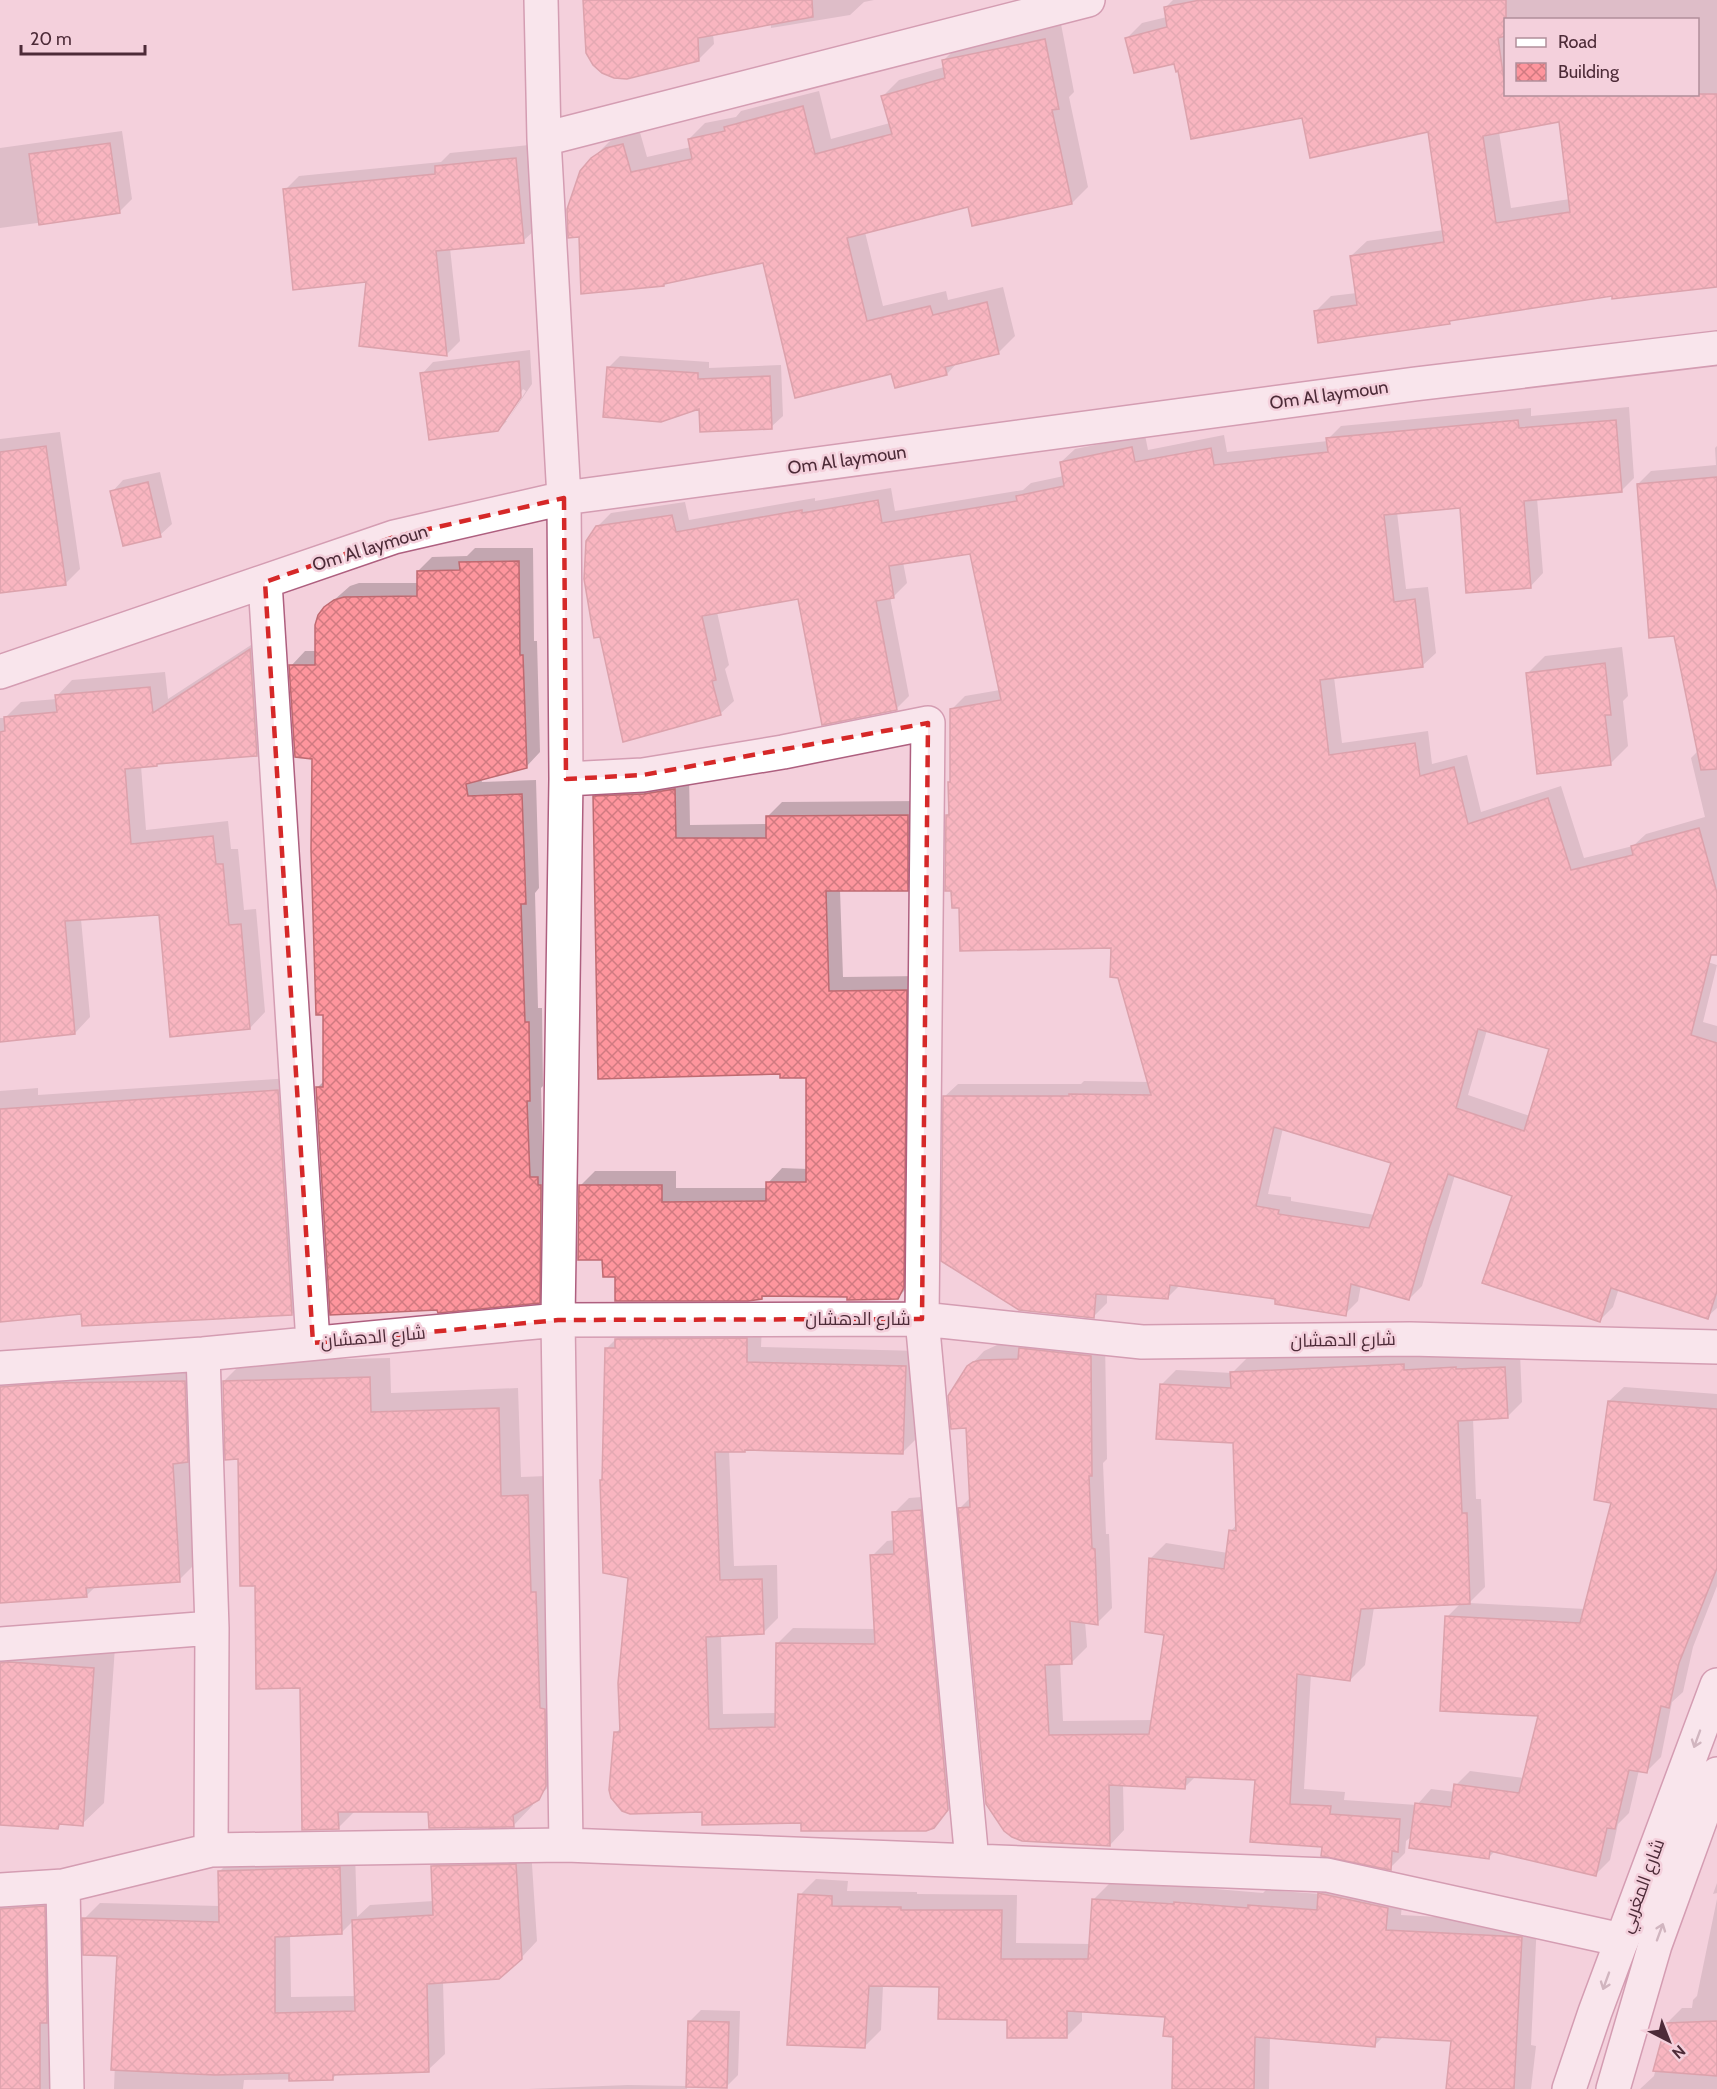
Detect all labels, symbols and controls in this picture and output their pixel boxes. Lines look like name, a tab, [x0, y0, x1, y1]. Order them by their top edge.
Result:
scale bar	[21, 18, 146, 56]
legend	[1504, 18, 1699, 96]
text: 20 m	[30, 28, 72, 50]
text: Road	[1558, 31, 1597, 53]
text: Building	[1558, 61, 1620, 83]
street label: Om Al laymoun	[1268, 376, 1390, 414]
street label: Om Al laymoun	[786, 441, 908, 479]
street label: Om Al laymoun	[310, 520, 430, 576]
street label: شارع الدهشان	[805, 1308, 911, 1331]
street label: شارع الدهشان	[320, 1321, 427, 1354]
street label: شارع الدهشان	[1290, 1328, 1396, 1353]
one-way arrow	[1690, 1729, 1701, 1748]
street label: شارع المغربي	[1615, 1836, 1672, 1937]
one-way arrow	[1655, 1923, 1666, 1942]
one-way arrow	[1600, 1971, 1611, 1990]
north arrow	[1639, 2011, 1699, 2071]
text: N	[1668, 2041, 1689, 2063]

